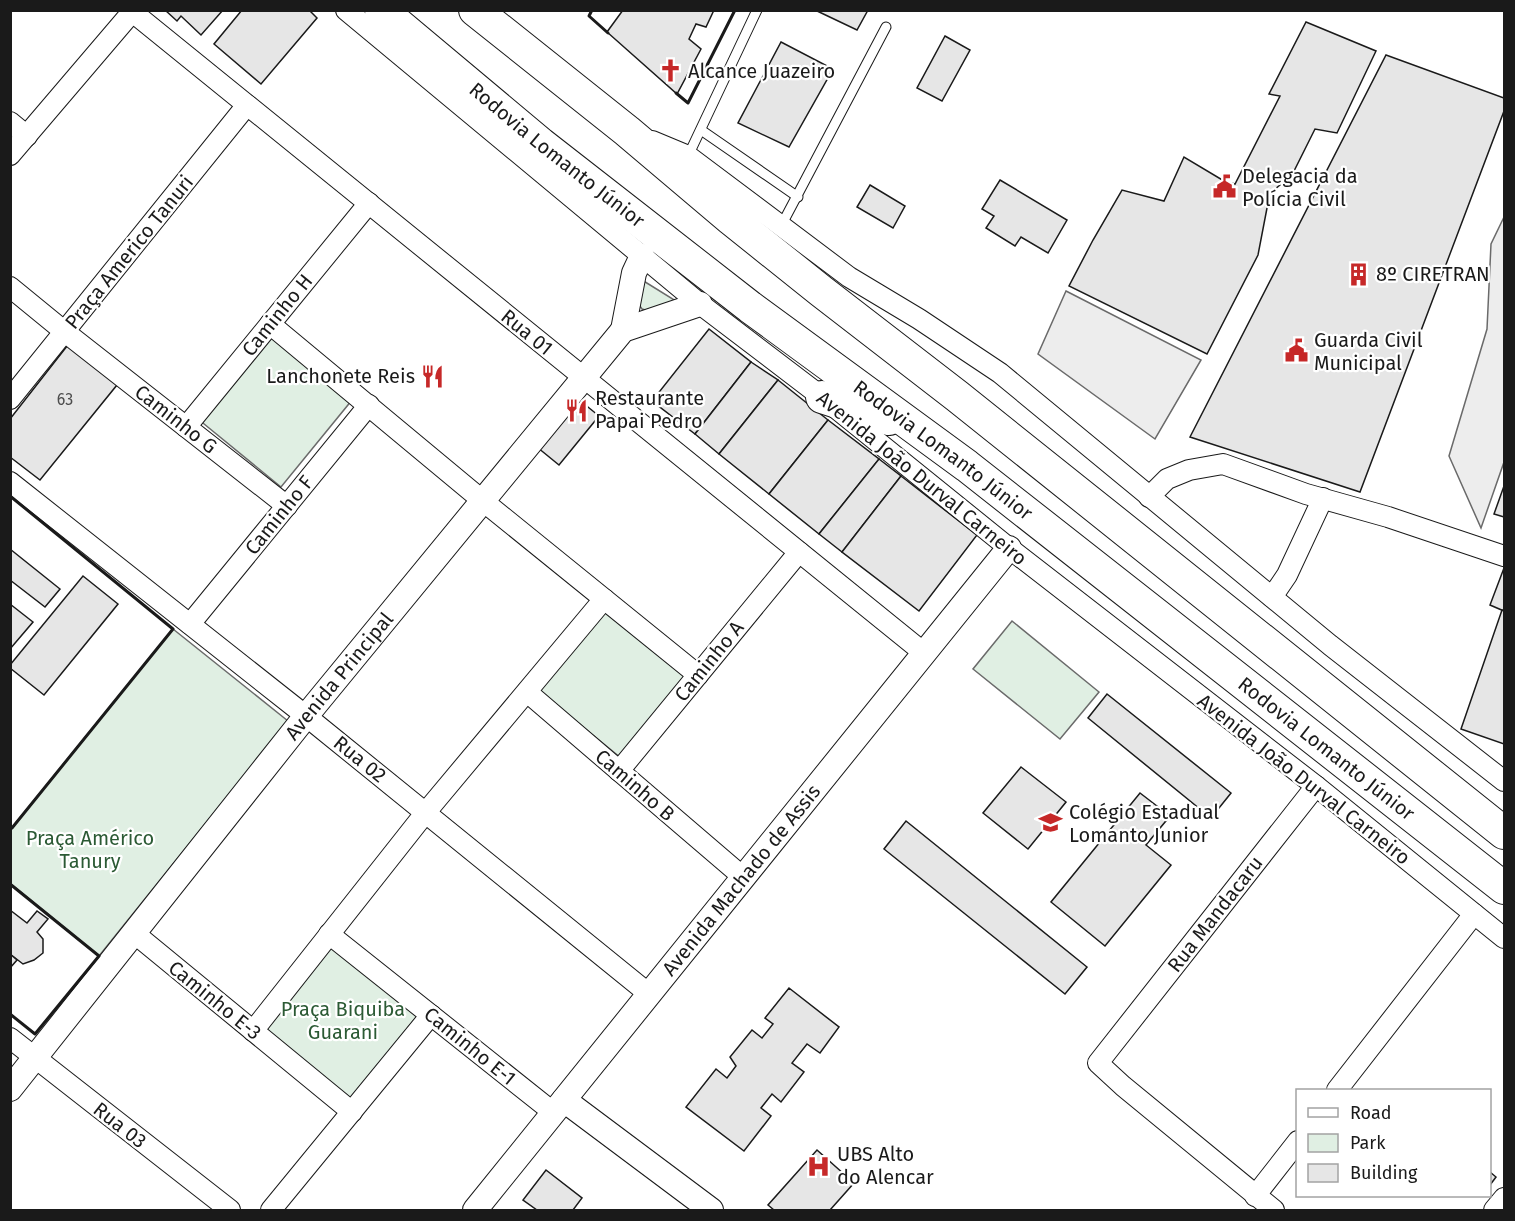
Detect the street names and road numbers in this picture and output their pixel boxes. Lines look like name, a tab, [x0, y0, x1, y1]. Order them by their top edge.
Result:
street label: Rodovia Lomanto Júnior	[464, 77, 650, 233]
street label: Praça Americo Tanuri	[60, 170, 199, 334]
street label: Caminho H	[237, 269, 317, 361]
street label: Rua 01	[496, 304, 558, 360]
street label: Rodovia Lomanto Júnior	[849, 375, 1038, 525]
street label: Caminho G	[130, 379, 222, 459]
street label: Avenida João Durval Carneiro	[812, 386, 1032, 570]
street label: Caminho F	[240, 470, 318, 559]
street label: Avenida Principal	[280, 607, 398, 745]
street label: Caminho A	[669, 616, 749, 706]
street label: Rodovia Lomanto Júnior	[1233, 672, 1420, 826]
street label: Avenida João Durval Carneiro	[1193, 688, 1415, 870]
street label: Rua 02	[329, 731, 391, 787]
street label: Caminho B	[590, 744, 680, 826]
street label: Avenida Machado de Assis	[657, 780, 825, 980]
street label: Rua Mandacaru	[1162, 851, 1268, 977]
street label: Caminho E-3	[164, 955, 266, 1045]
street label: Caminho E-1	[419, 1002, 521, 1090]
street label: Rua 03	[89, 1097, 151, 1153]

